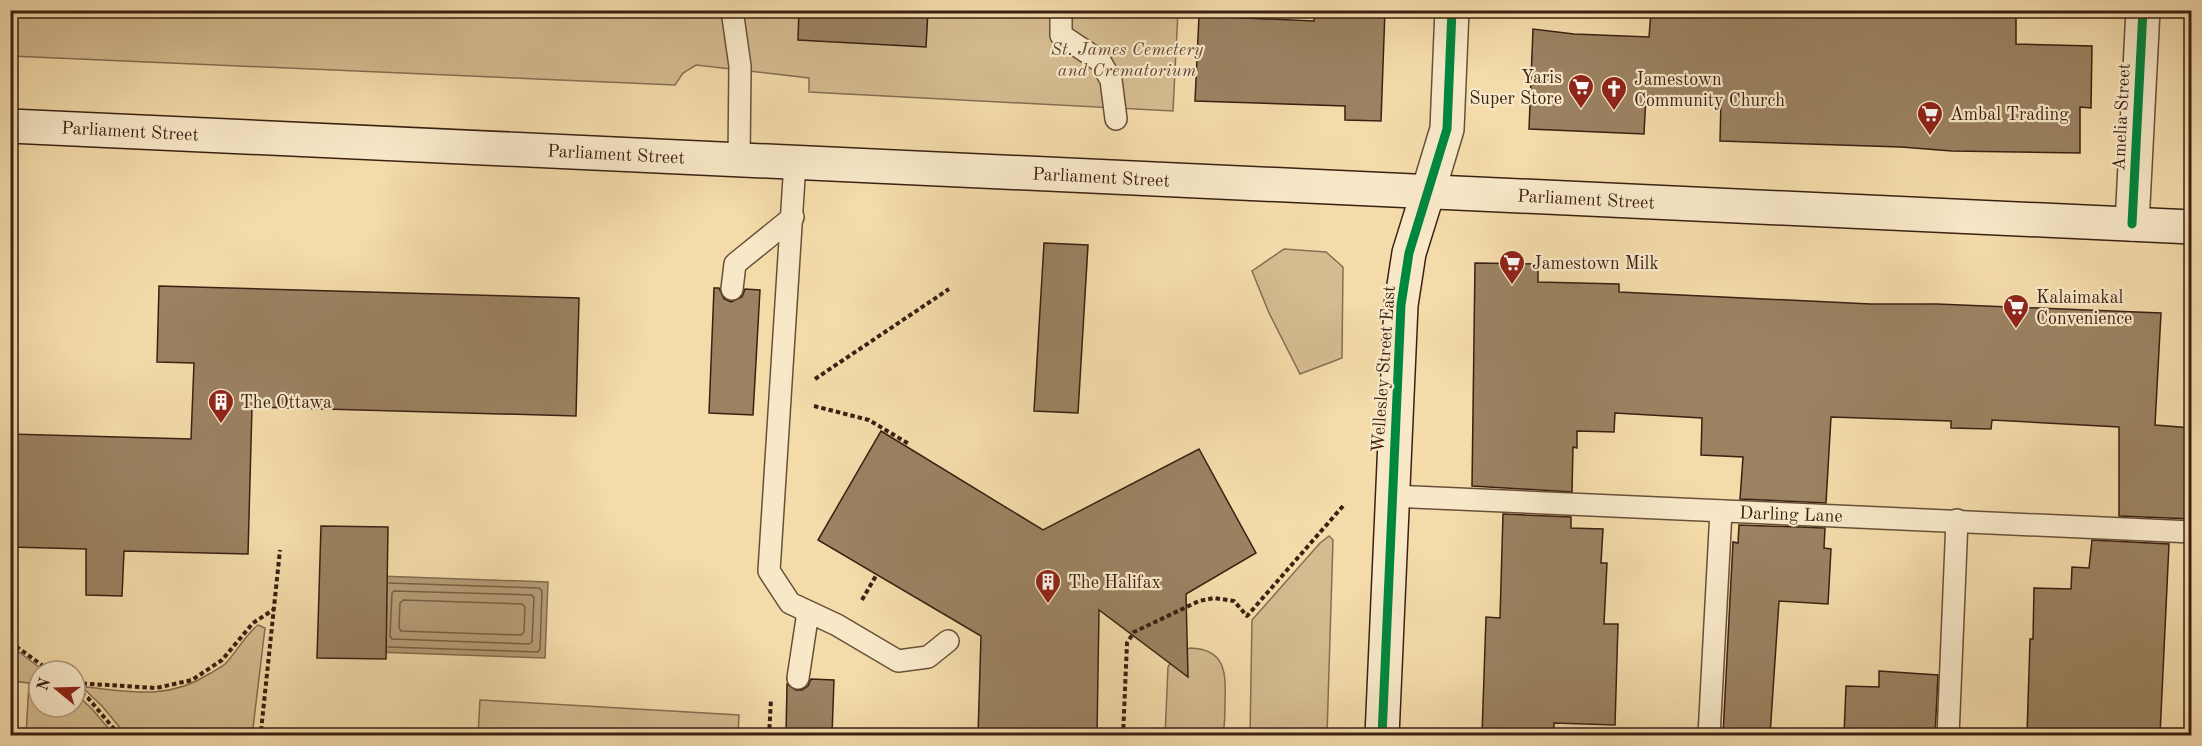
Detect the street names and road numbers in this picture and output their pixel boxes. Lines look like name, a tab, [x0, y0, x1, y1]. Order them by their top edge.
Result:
street label: Amelia Street	[2110, 63, 2134, 171]
street label: Parliament Street	[61, 119, 199, 145]
street label: Parliament Street	[547, 142, 685, 168]
street label: Parliament Street	[1032, 165, 1170, 191]
street label: Parliament Street	[1517, 187, 1655, 213]
street label: Wellesley Street East	[1369, 285, 1399, 453]
street label: Darling Lane	[1739, 504, 1843, 526]

